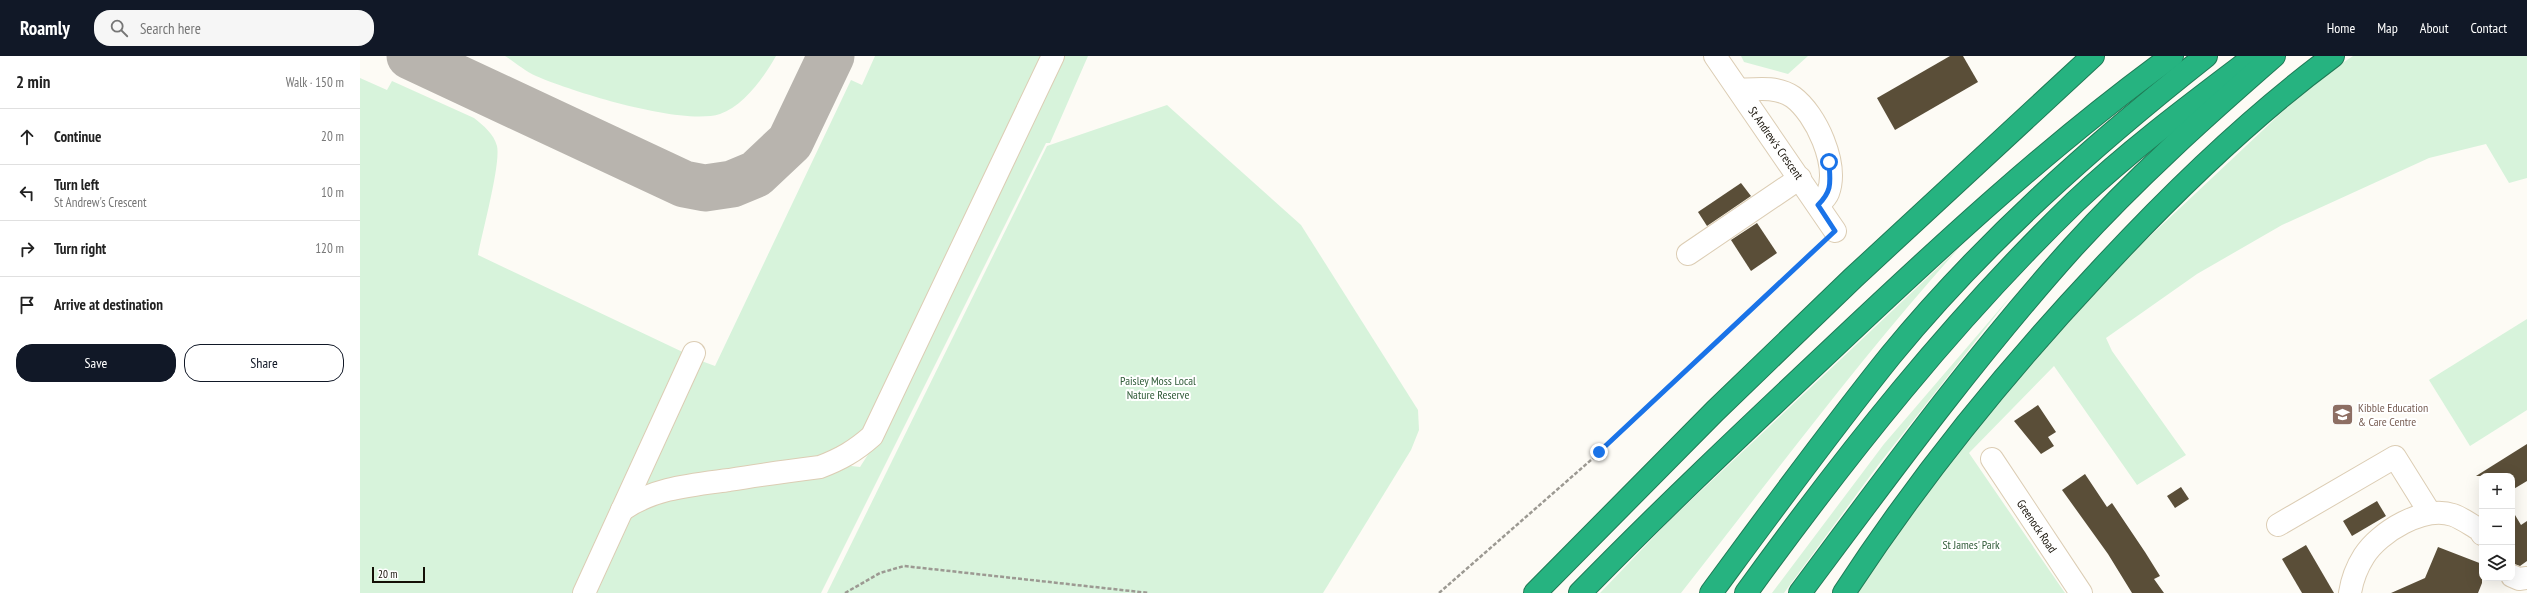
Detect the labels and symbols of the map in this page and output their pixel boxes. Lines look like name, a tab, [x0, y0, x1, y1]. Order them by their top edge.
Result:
street label: St Andrew's Crescent	[1745, 104, 1807, 183]
route start	[1820, 153, 1838, 171]
park label: Paisley Moss Local Nature Reserve	[1120, 373, 1196, 402]
place label: Kibble Education & Care Centre	[2358, 400, 2428, 429]
school or university icon: Kibble Education & Care Centre	[2329, 401, 2355, 427]
route end	[1590, 443, 1608, 461]
street label: Greenock Road	[2014, 496, 2060, 556]
park label: St James' Park	[1942, 537, 2000, 552]
scale bar	[372, 565, 425, 584]

